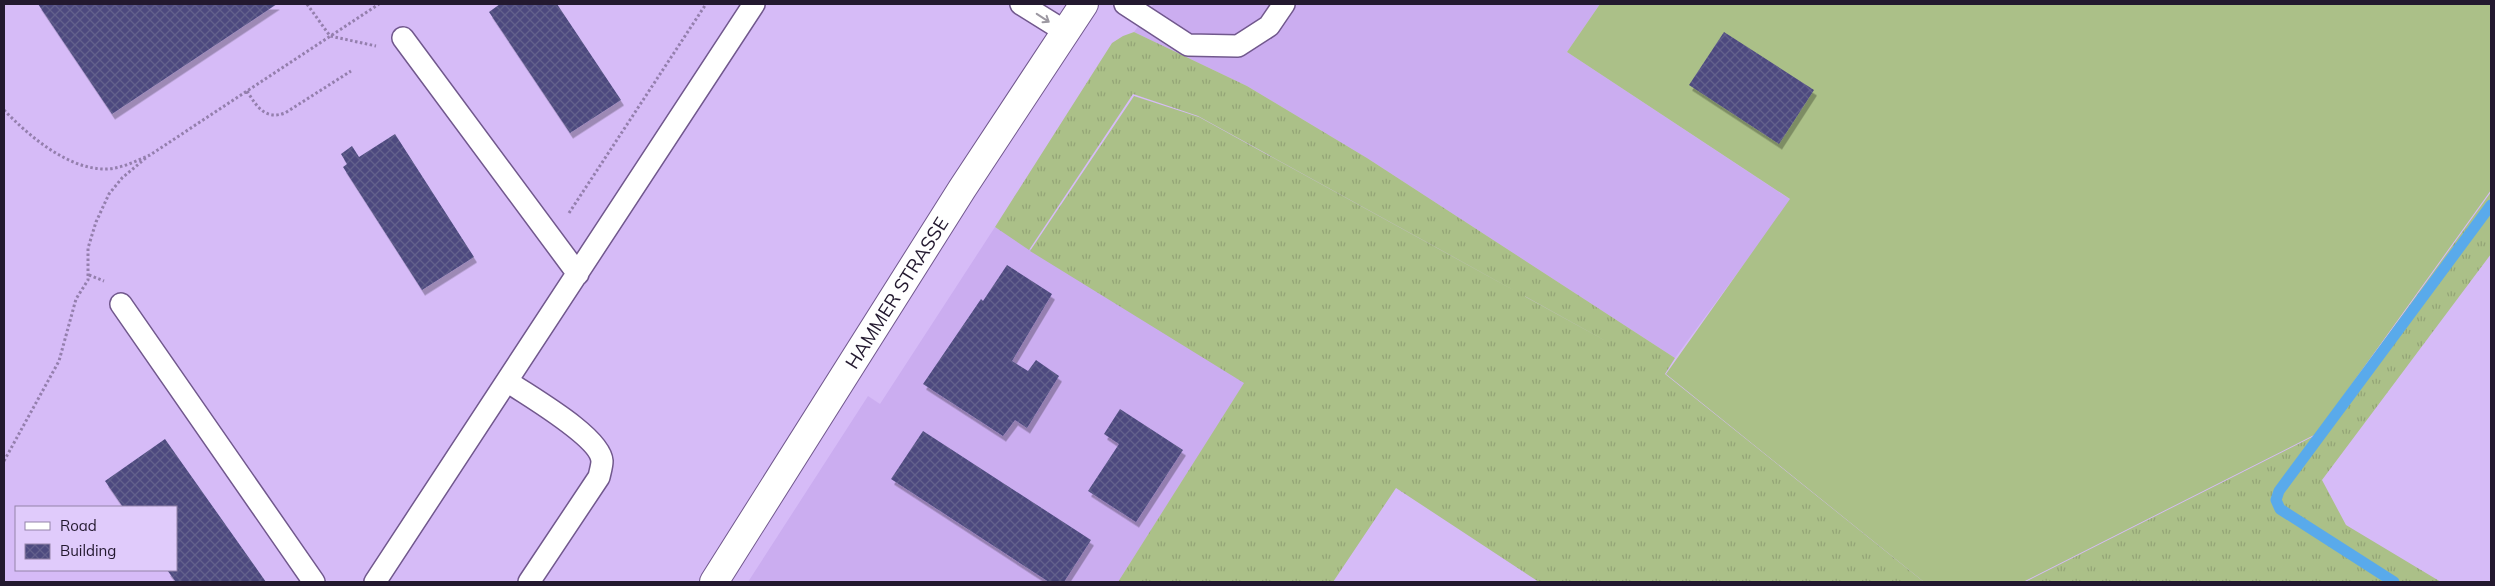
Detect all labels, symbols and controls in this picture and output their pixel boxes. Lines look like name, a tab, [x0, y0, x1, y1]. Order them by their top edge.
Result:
one-way arrow	[1036, 13, 1050, 23]
street label: HAMMER STRASSE	[840, 212, 953, 373]
legend	[15, 506, 178, 571]
text: Road	[60, 516, 97, 535]
text: Building	[60, 541, 116, 560]

